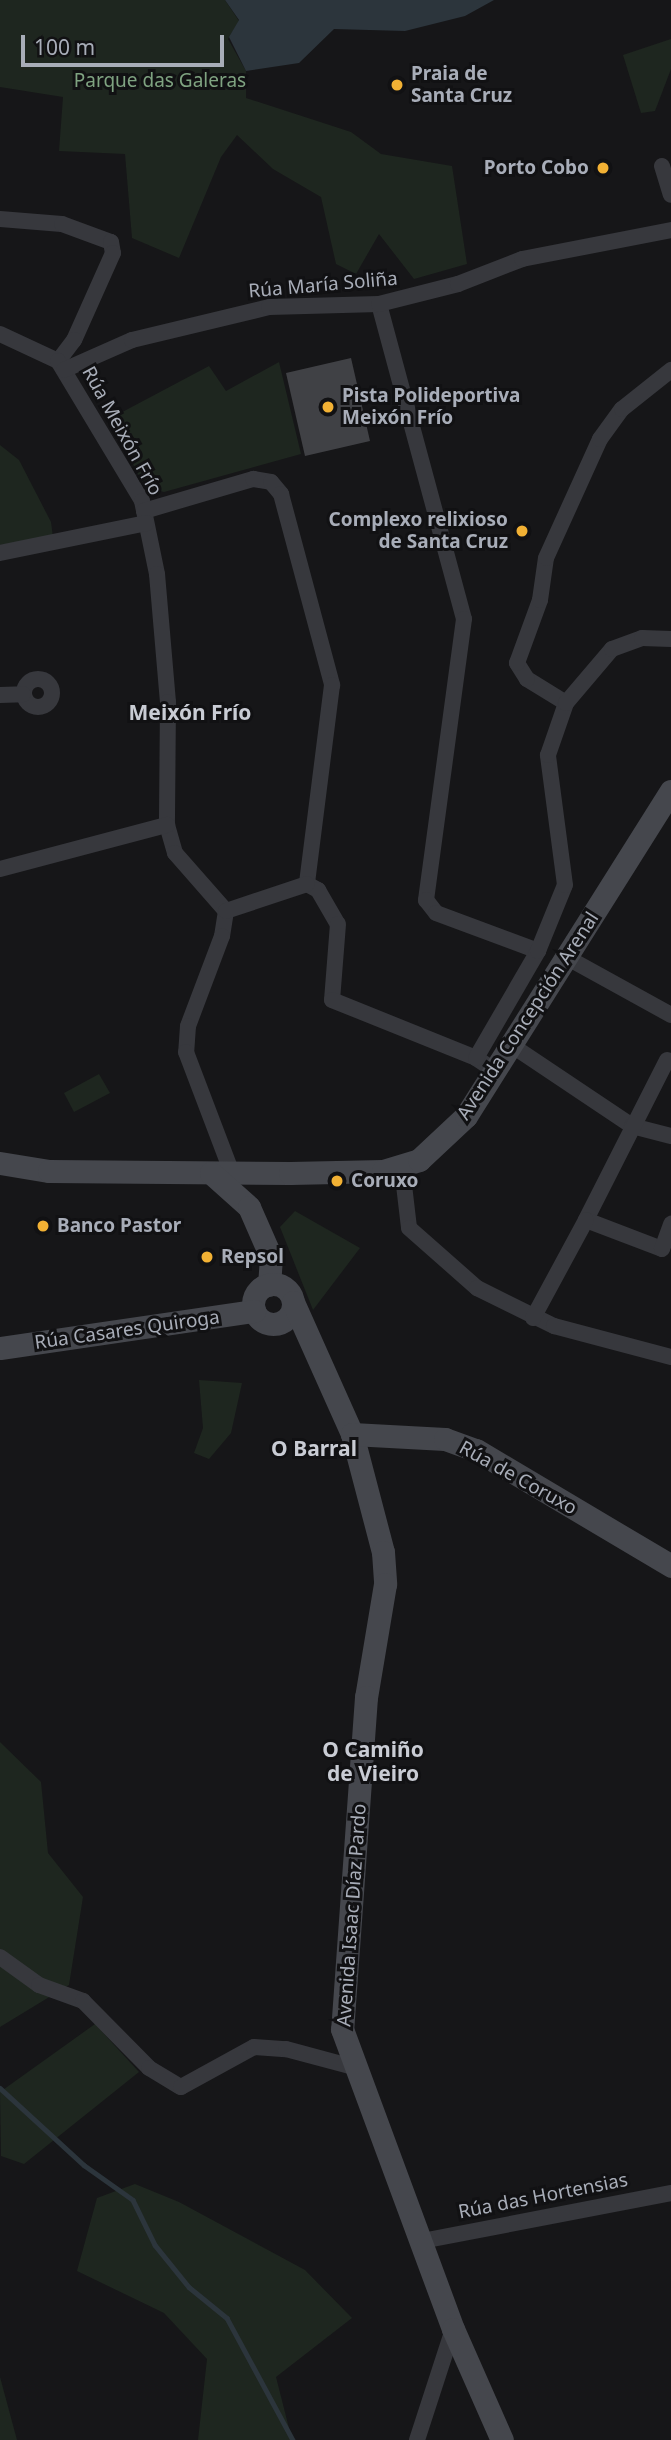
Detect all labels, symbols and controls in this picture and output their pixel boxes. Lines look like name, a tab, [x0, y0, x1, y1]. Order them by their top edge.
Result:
scale bar	[24, 21, 228, 65]
text: 100 m	[34, 33, 95, 61]
place label: Praia de Santa Cruz	[411, 63, 512, 107]
park label: Parque das Galeras	[74, 70, 246, 92]
marker: Praia de Santa Cruz	[389, 77, 405, 93]
place label: Porto Cobo	[484, 157, 589, 179]
marker: Porto Cobo	[595, 160, 611, 176]
street label: Rúa María Soliña	[248, 267, 398, 303]
street label: Rúa Meixón Frío	[77, 363, 167, 499]
place label: Pista Polideportiva Meixón Frío	[342, 385, 520, 429]
marker: Pista Polideportiva Meixón Frío	[320, 399, 336, 415]
place label: Complexo relixioso de Santa Cruz	[329, 509, 508, 553]
marker: Complexo relixioso de Santa Cruz	[514, 523, 530, 539]
district label: Meixón Frío	[129, 699, 251, 725]
street label: Avenida Concepción Arenal	[452, 908, 604, 1124]
place label: Coruxo	[351, 1170, 418, 1192]
marker: Coruxo	[329, 1173, 345, 1189]
place label: Banco Pastor	[57, 1215, 181, 1237]
marker: Banco Pastor	[35, 1218, 51, 1234]
place label: Repsol	[221, 1246, 284, 1268]
marker: Repsol	[199, 1249, 215, 1265]
street label: Rúa Casares Quiroga	[33, 1306, 221, 1354]
district label: O Barral	[271, 1435, 357, 1461]
street label: Rúa de Coruxo	[455, 1436, 581, 1520]
district label: O Camiño de Vieiro	[322, 1736, 424, 1786]
street label: Avenida Isaac Díaz Pardo	[333, 1803, 371, 2027]
street label: Rúa das Hortensias	[456, 2168, 630, 2224]

